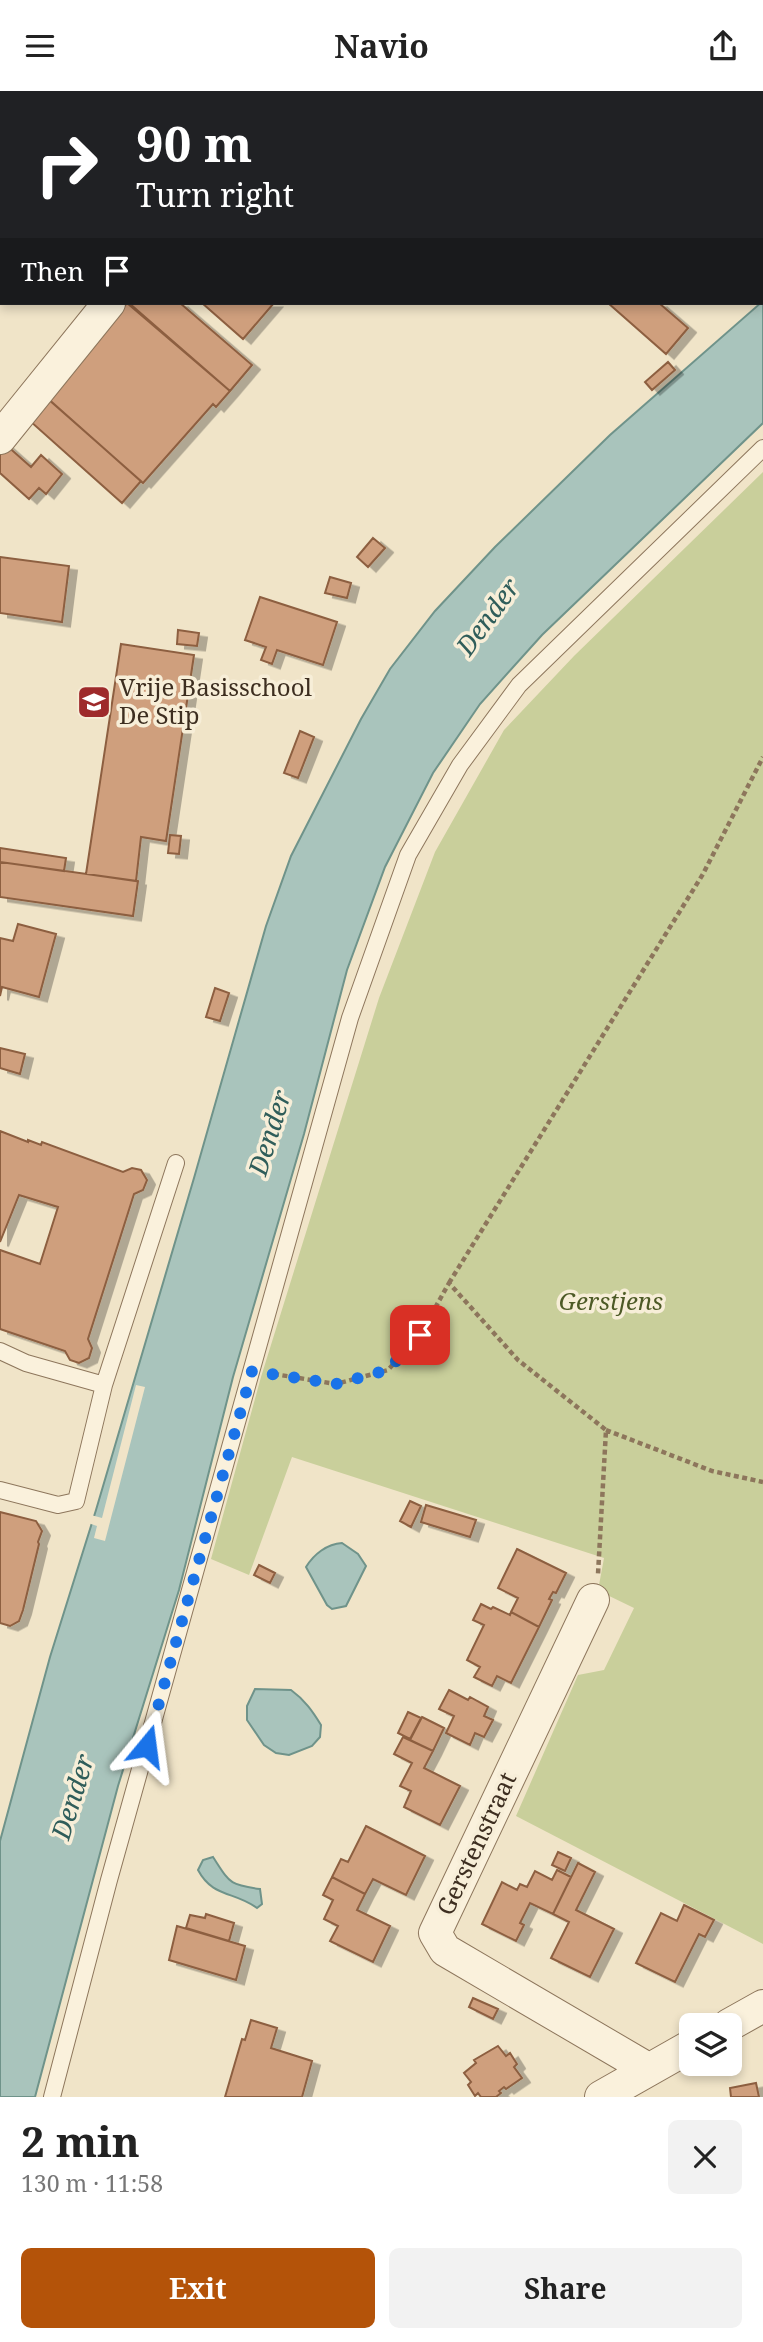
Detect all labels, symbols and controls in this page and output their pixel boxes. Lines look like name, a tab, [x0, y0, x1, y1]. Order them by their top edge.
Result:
text: Navio	[334, 24, 429, 67]
icon: menu	[21, 27, 59, 65]
icon: share	[704, 27, 742, 65]
text: 90 m	[136, 110, 252, 176]
icon: right	[21, 119, 112, 210]
text: Turn right	[136, 173, 294, 216]
icon: arrive	[98, 252, 136, 290]
text: Then	[21, 253, 84, 289]
water label: Dender	[446, 570, 528, 663]
place label: Vrije Basisschool De Stip	[119, 670, 313, 731]
school or university icon: Vrije Basisschool De Stip	[75, 683, 113, 721]
water label: Dender	[239, 1085, 299, 1181]
park label: Gerstjens	[559, 1284, 663, 1317]
pin	[390, 1305, 450, 1365]
icon: arrive	[401, 1316, 439, 1354]
position arrow	[110, 1709, 184, 1783]
water label: Dender	[42, 1749, 102, 1845]
street label: Gerstenstraat	[428, 1766, 523, 1920]
map controls	[679, 2013, 742, 2076]
button: layers	[679, 2013, 742, 2076]
text: 2 min	[21, 2112, 140, 2169]
button: close	[668, 2120, 742, 2194]
text: 130 m · 11:58	[21, 2167, 163, 2199]
button: Exit	[21, 2248, 375, 2328]
button: Share	[389, 2248, 742, 2328]

